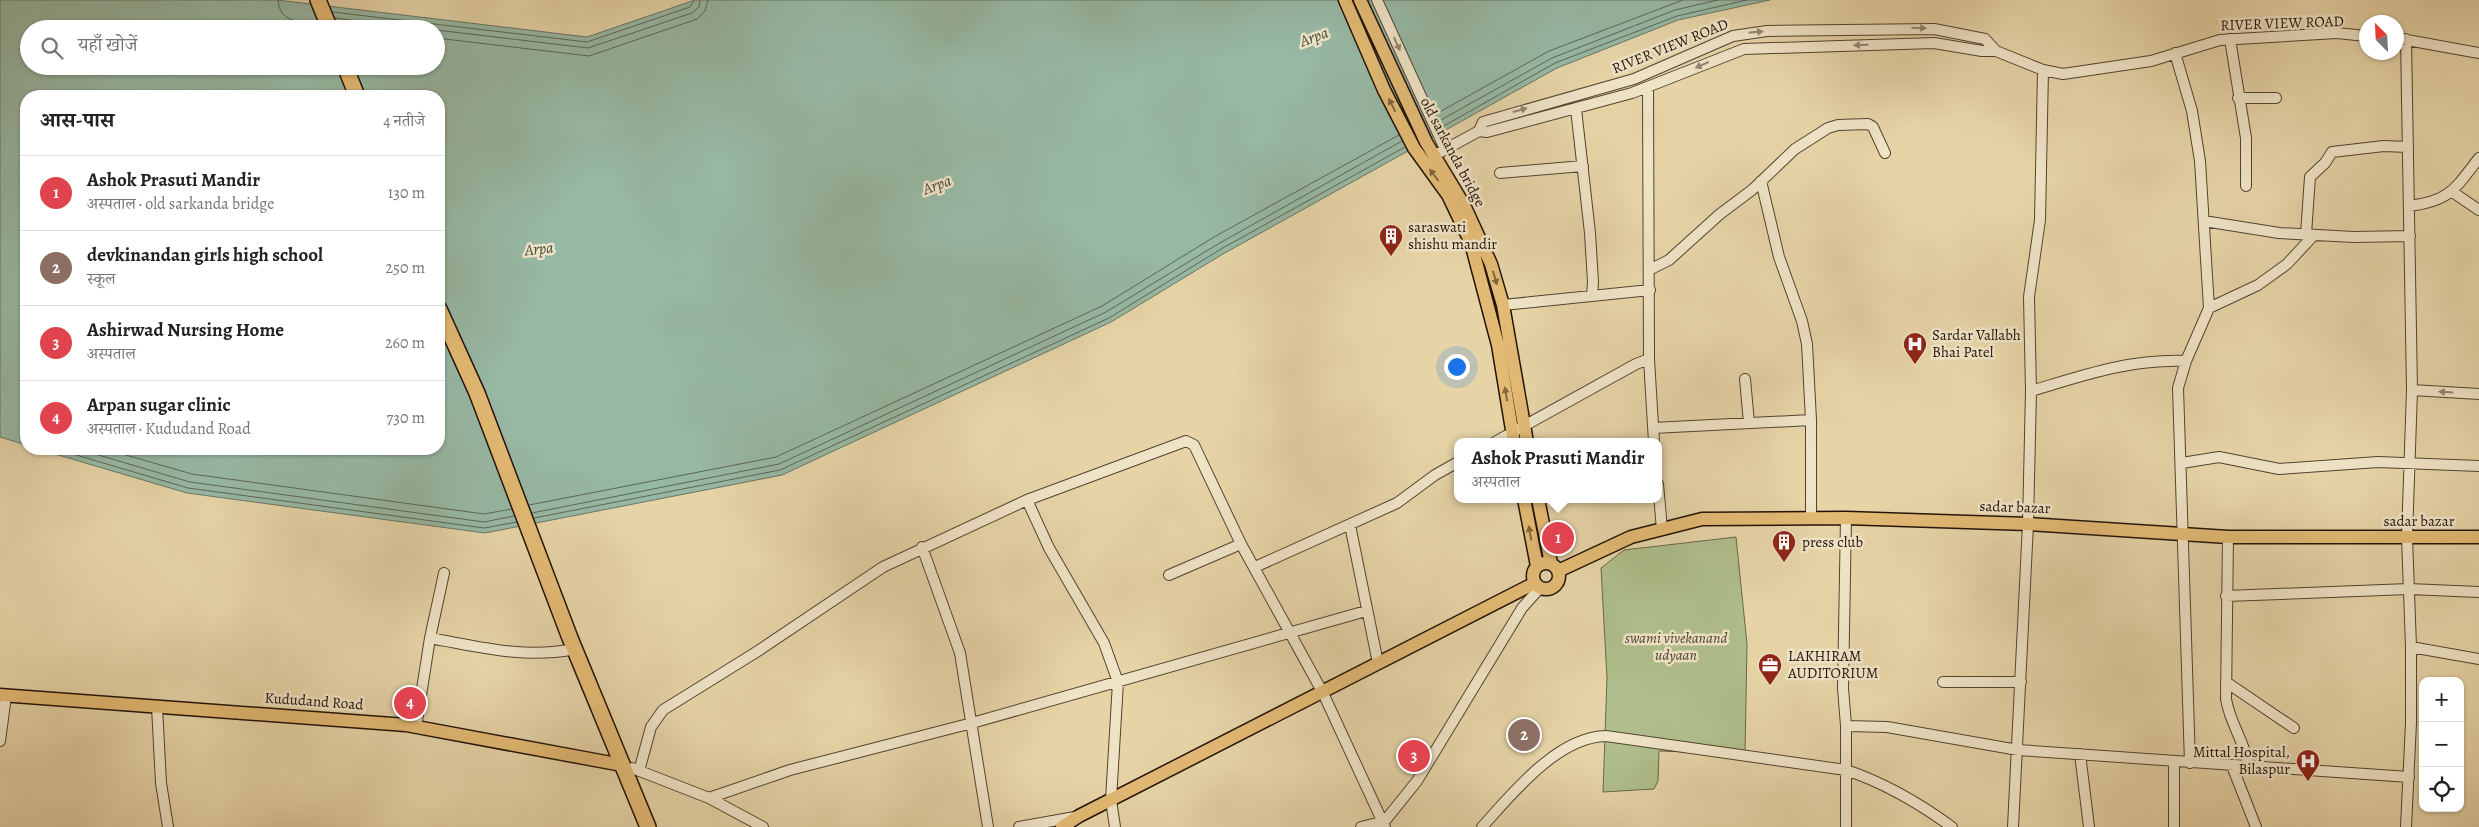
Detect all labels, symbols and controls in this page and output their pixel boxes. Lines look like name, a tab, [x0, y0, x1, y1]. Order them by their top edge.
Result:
street label: RIVER VIEW ROAD	[2220, 11, 2344, 35]
street label: RIVER VIEW ROAD	[1609, 14, 1731, 78]
north arrow	[2359, 15, 2404, 60]
search box	[20, 20, 445, 75]
water label: Arpa	[1296, 21, 1332, 53]
one-way arrow	[1911, 24, 1927, 32]
one-way arrow	[1749, 28, 1765, 36]
text: यहाँ खोजें	[78, 32, 137, 58]
icon: search	[38, 34, 66, 62]
one-way arrow	[1394, 37, 1402, 51]
one-way arrow	[1853, 41, 1869, 49]
one-way arrow	[1695, 62, 1709, 70]
street label: old sarkanda bridge	[1416, 94, 1490, 210]
one-way arrow	[1388, 98, 1396, 112]
text: आस-पास	[40, 106, 114, 134]
one-way arrow	[1512, 106, 1527, 114]
text: 4 नतीजे	[383, 110, 425, 132]
text: Ashok Prasuti Mandir	[87, 167, 260, 193]
one-way arrow	[1429, 168, 1439, 182]
water label: Arpa	[919, 169, 955, 201]
text: 1	[53, 182, 59, 204]
text: 130 m	[388, 182, 425, 204]
text: अस्पताल · old sarkanda bridge	[87, 193, 275, 215]
place label: saraswati shishu mandir	[1408, 217, 1497, 254]
building icon: saraswati shishu mandir	[1378, 223, 1404, 257]
water label: Arpa	[522, 236, 555, 262]
text: devkinandan girls high school	[87, 242, 323, 268]
text: 2	[52, 257, 60, 279]
text: 250 m	[386, 257, 425, 279]
text: स्कूल	[87, 268, 116, 290]
one-way arrow	[1492, 271, 1500, 286]
text: Ashirwad Nursing Home	[87, 317, 284, 343]
place label: Sardar Vallabh Bhai Patel	[1932, 325, 2021, 362]
hospital icon: Sardar Vallabh Bhai Patel	[1902, 331, 1928, 365]
text: 3	[53, 332, 59, 354]
text: 260 m	[385, 332, 425, 354]
text: अस्पताल	[87, 343, 136, 365]
your location	[1444, 354, 1470, 380]
one-way arrow	[1501, 385, 1509, 401]
one-way arrow	[2437, 388, 2453, 396]
text: Arpan sugar clinic	[87, 392, 231, 418]
text: 4	[52, 407, 60, 429]
text: 730 m	[387, 407, 425, 429]
text: अस्पताल · Kududand Road	[87, 418, 251, 440]
popup	[1454, 438, 1662, 503]
text: Ashok Prasuti Mandir	[1471, 445, 1645, 471]
text: अस्पताल	[1471, 471, 1520, 493]
street label: sadar bazar	[1979, 496, 2051, 518]
street label: sadar bazar	[2383, 511, 2455, 531]
pin: 1	[1542, 519, 1574, 557]
one-way arrow	[1526, 524, 1534, 540]
building icon: press club	[1771, 529, 1797, 563]
place label: press club	[1802, 532, 1863, 552]
park label: swami vivekanand udyaan	[1625, 628, 1727, 665]
place label: LAKHIRAM AUDITORIUM	[1787, 646, 1878, 683]
office icon: LAKHIRAM AUDITORIUM	[1757, 652, 1783, 686]
map controls	[2419, 677, 2464, 812]
button: +	[2419, 677, 2464, 722]
pin: 4	[394, 684, 426, 722]
street label: Kududand Road	[264, 688, 365, 714]
pin: 2	[1508, 716, 1540, 754]
button: −	[2419, 722, 2464, 767]
pin: 3	[1398, 737, 1430, 775]
place label: Mittal Hospital, Bilaspur	[2193, 742, 2290, 779]
hospital icon: Mittal Hospital, Bilaspur	[2295, 748, 2321, 782]
button: locate	[2419, 767, 2464, 812]

